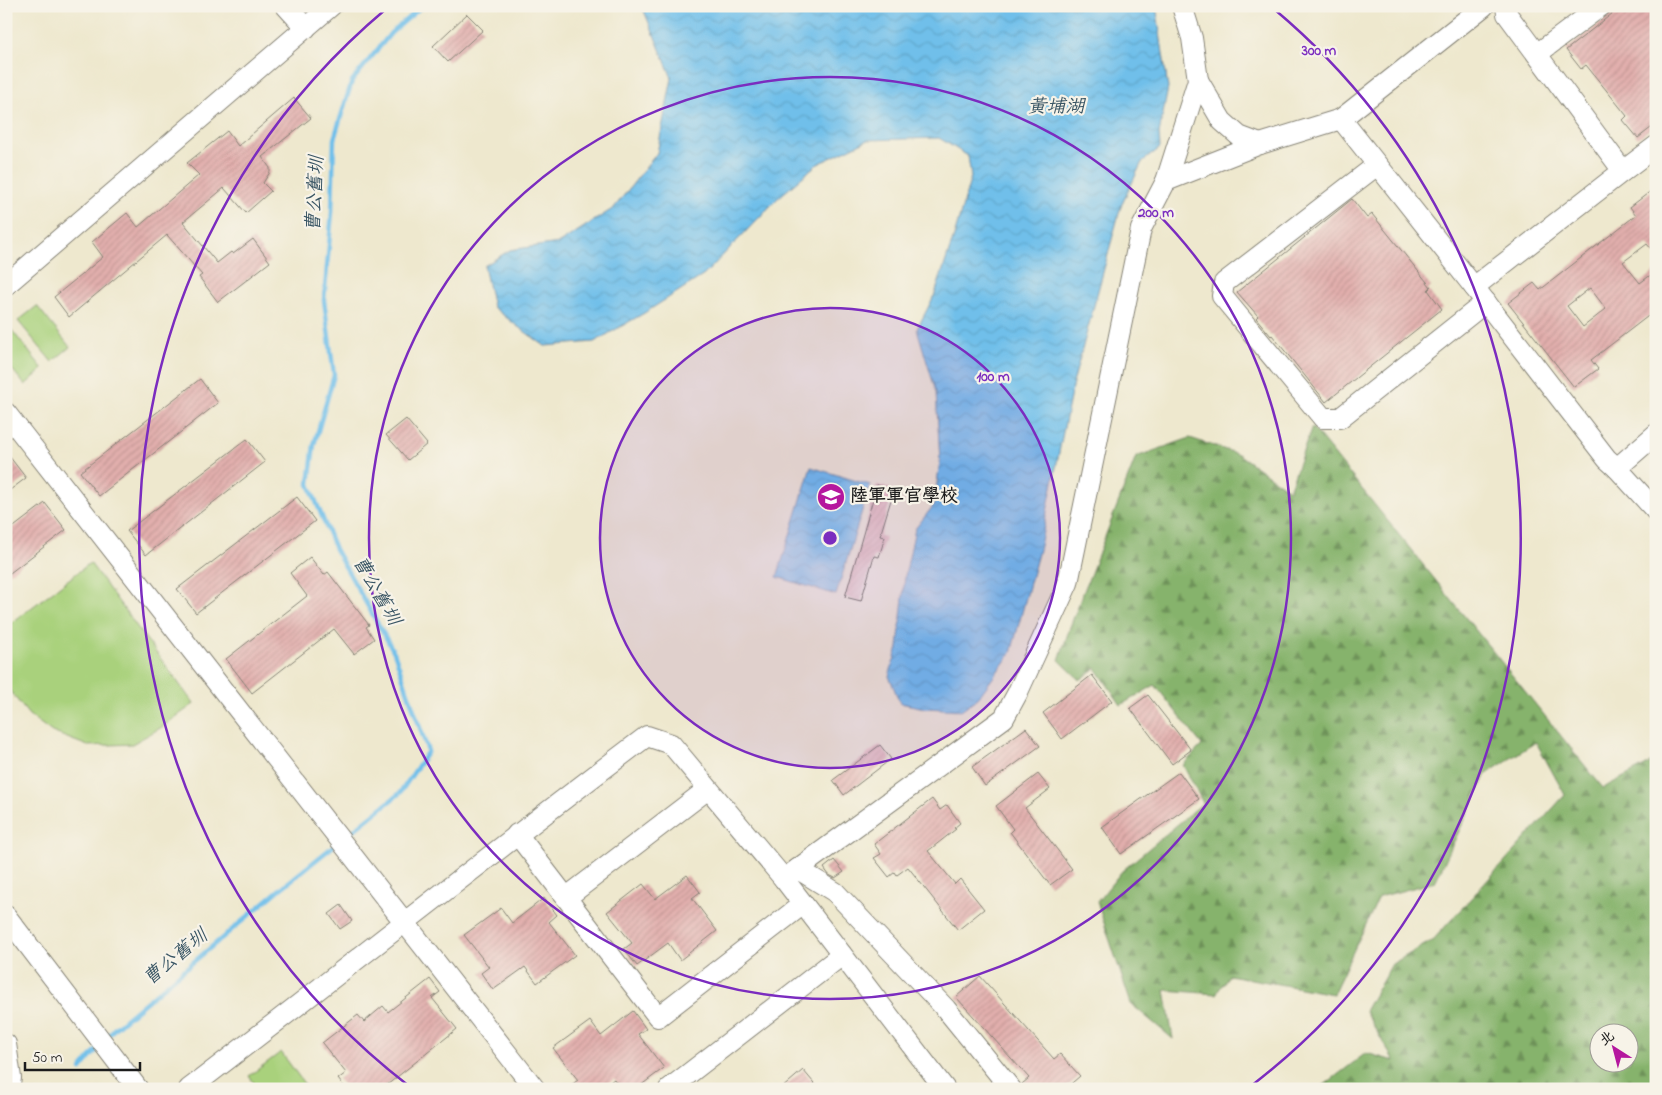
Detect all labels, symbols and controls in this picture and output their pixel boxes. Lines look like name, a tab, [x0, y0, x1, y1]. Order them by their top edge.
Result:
text: 300 m	[1301, 40, 1337, 62]
water label: 黃埔湖	[1027, 94, 1086, 121]
water label: 曹公舊圳	[301, 153, 332, 233]
text: 200 m	[1137, 202, 1174, 224]
text: 100 m	[976, 366, 1010, 388]
school or university icon: 陸軍軍官學校	[816, 482, 846, 512]
place label: 陸軍軍官學校	[850, 484, 958, 510]
centre of rings	[821, 529, 839, 547]
water label: 曹公舊圳	[345, 551, 408, 632]
water label: 曹公舊圳	[138, 922, 216, 992]
north arrow	[1590, 1022, 1640, 1072]
text: 北	[1595, 1026, 1619, 1051]
scale bar	[25, 1040, 140, 1072]
text: 50 m	[32, 1047, 63, 1069]

